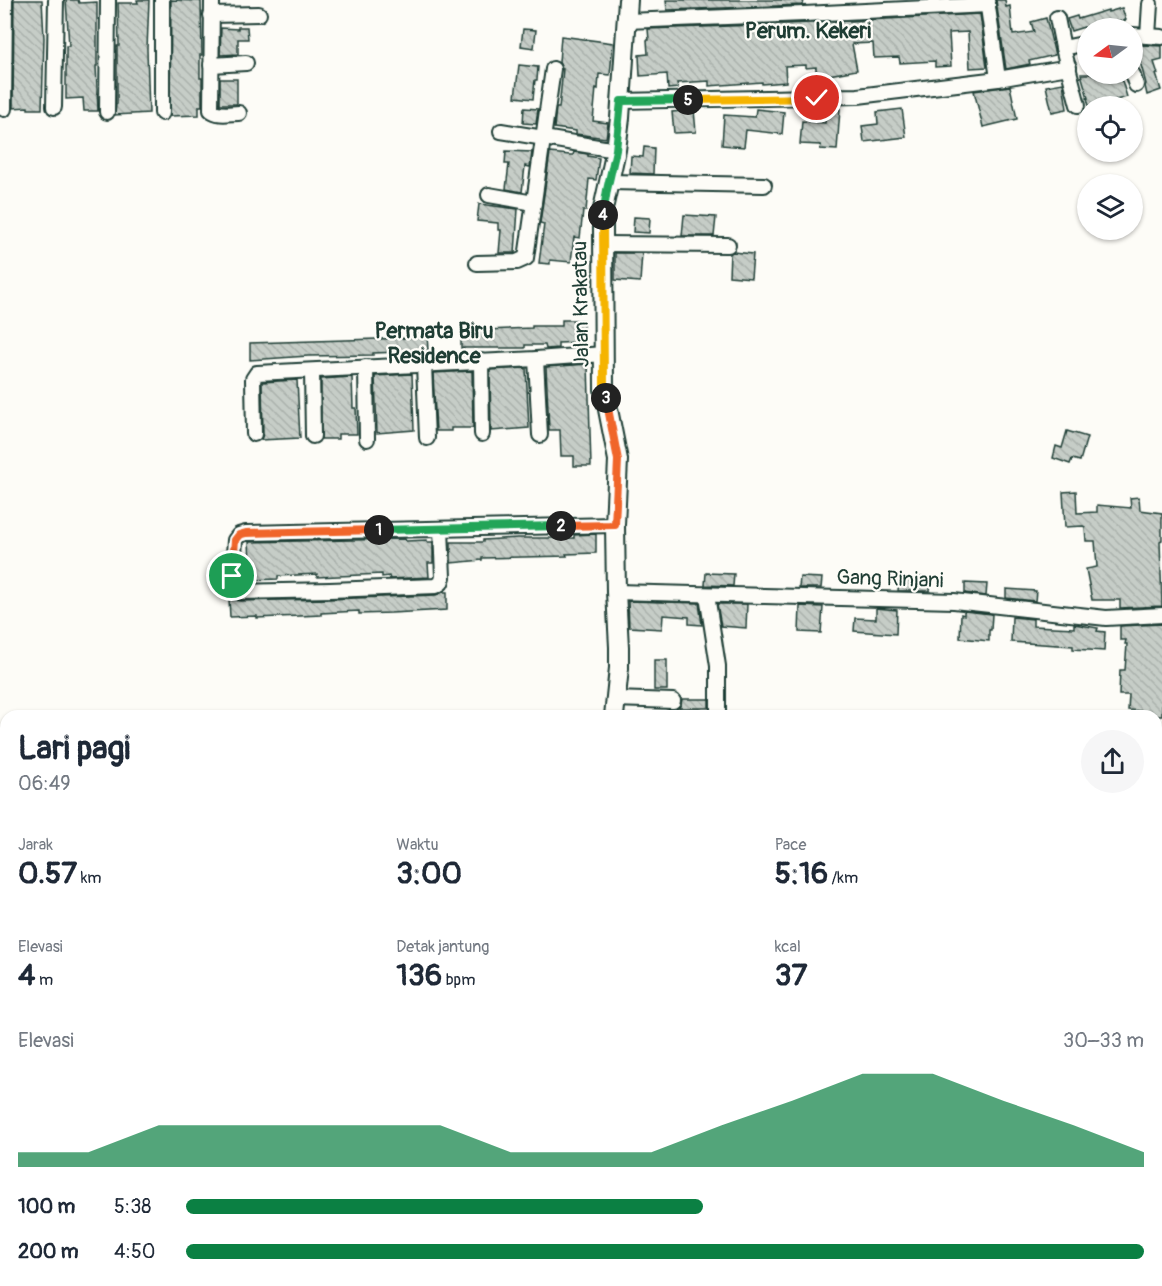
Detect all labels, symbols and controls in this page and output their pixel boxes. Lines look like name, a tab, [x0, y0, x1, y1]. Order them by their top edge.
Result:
district label: Perum. Kekeri	[745, 17, 871, 45]
north arrow	[1077, 18, 1143, 84]
map controls	[1077, 18, 1143, 240]
pin	[791, 72, 842, 123]
icon: check	[800, 81, 833, 114]
pin: 5	[673, 85, 703, 115]
text: 5	[684, 90, 692, 110]
button: locate	[1077, 96, 1143, 162]
button: layers	[1077, 174, 1143, 240]
pin: 4	[588, 200, 618, 230]
text: 4	[598, 205, 608, 225]
street label: Jalan Krakatau	[566, 240, 596, 368]
district label: Permata Biru Residence	[374, 317, 494, 370]
pin: 3	[591, 383, 621, 413]
text: 3	[602, 388, 610, 408]
pin: 2	[546, 511, 576, 541]
pin: 1	[364, 515, 394, 545]
text: 2	[557, 516, 565, 536]
text: 1	[376, 520, 382, 540]
pin	[206, 550, 257, 601]
icon: arrive	[215, 559, 248, 592]
street label: Gang Rinjani	[836, 564, 944, 594]
text: Lari pagi	[18, 728, 130, 769]
button: share	[1081, 730, 1144, 793]
text: 06:49	[18, 771, 71, 796]
text: Jarak	[18, 835, 53, 855]
text: Waktu	[396, 835, 439, 855]
text: Pace	[775, 835, 806, 855]
text: 0.57	[18, 855, 77, 892]
text: 3:00	[396, 855, 462, 892]
text: 5:16	[775, 855, 828, 892]
text: km	[77, 868, 102, 888]
text: /km	[828, 868, 858, 888]
text: Elevasi	[18, 937, 63, 957]
text: Detak jantung	[396, 937, 489, 957]
text: kcal	[775, 937, 801, 957]
text: 4	[18, 957, 35, 994]
text: 136	[396, 957, 442, 994]
text: 37	[775, 957, 807, 994]
text: m	[35, 970, 53, 990]
text: bpm	[442, 970, 475, 990]
text: Elevasi	[18, 1028, 74, 1053]
text: 30–33 m	[1063, 1028, 1144, 1053]
text: 100 m	[18, 1194, 75, 1219]
text: 5:38	[114, 1194, 151, 1219]
text: 200 m	[18, 1239, 79, 1264]
text: 4:50	[114, 1239, 155, 1264]

